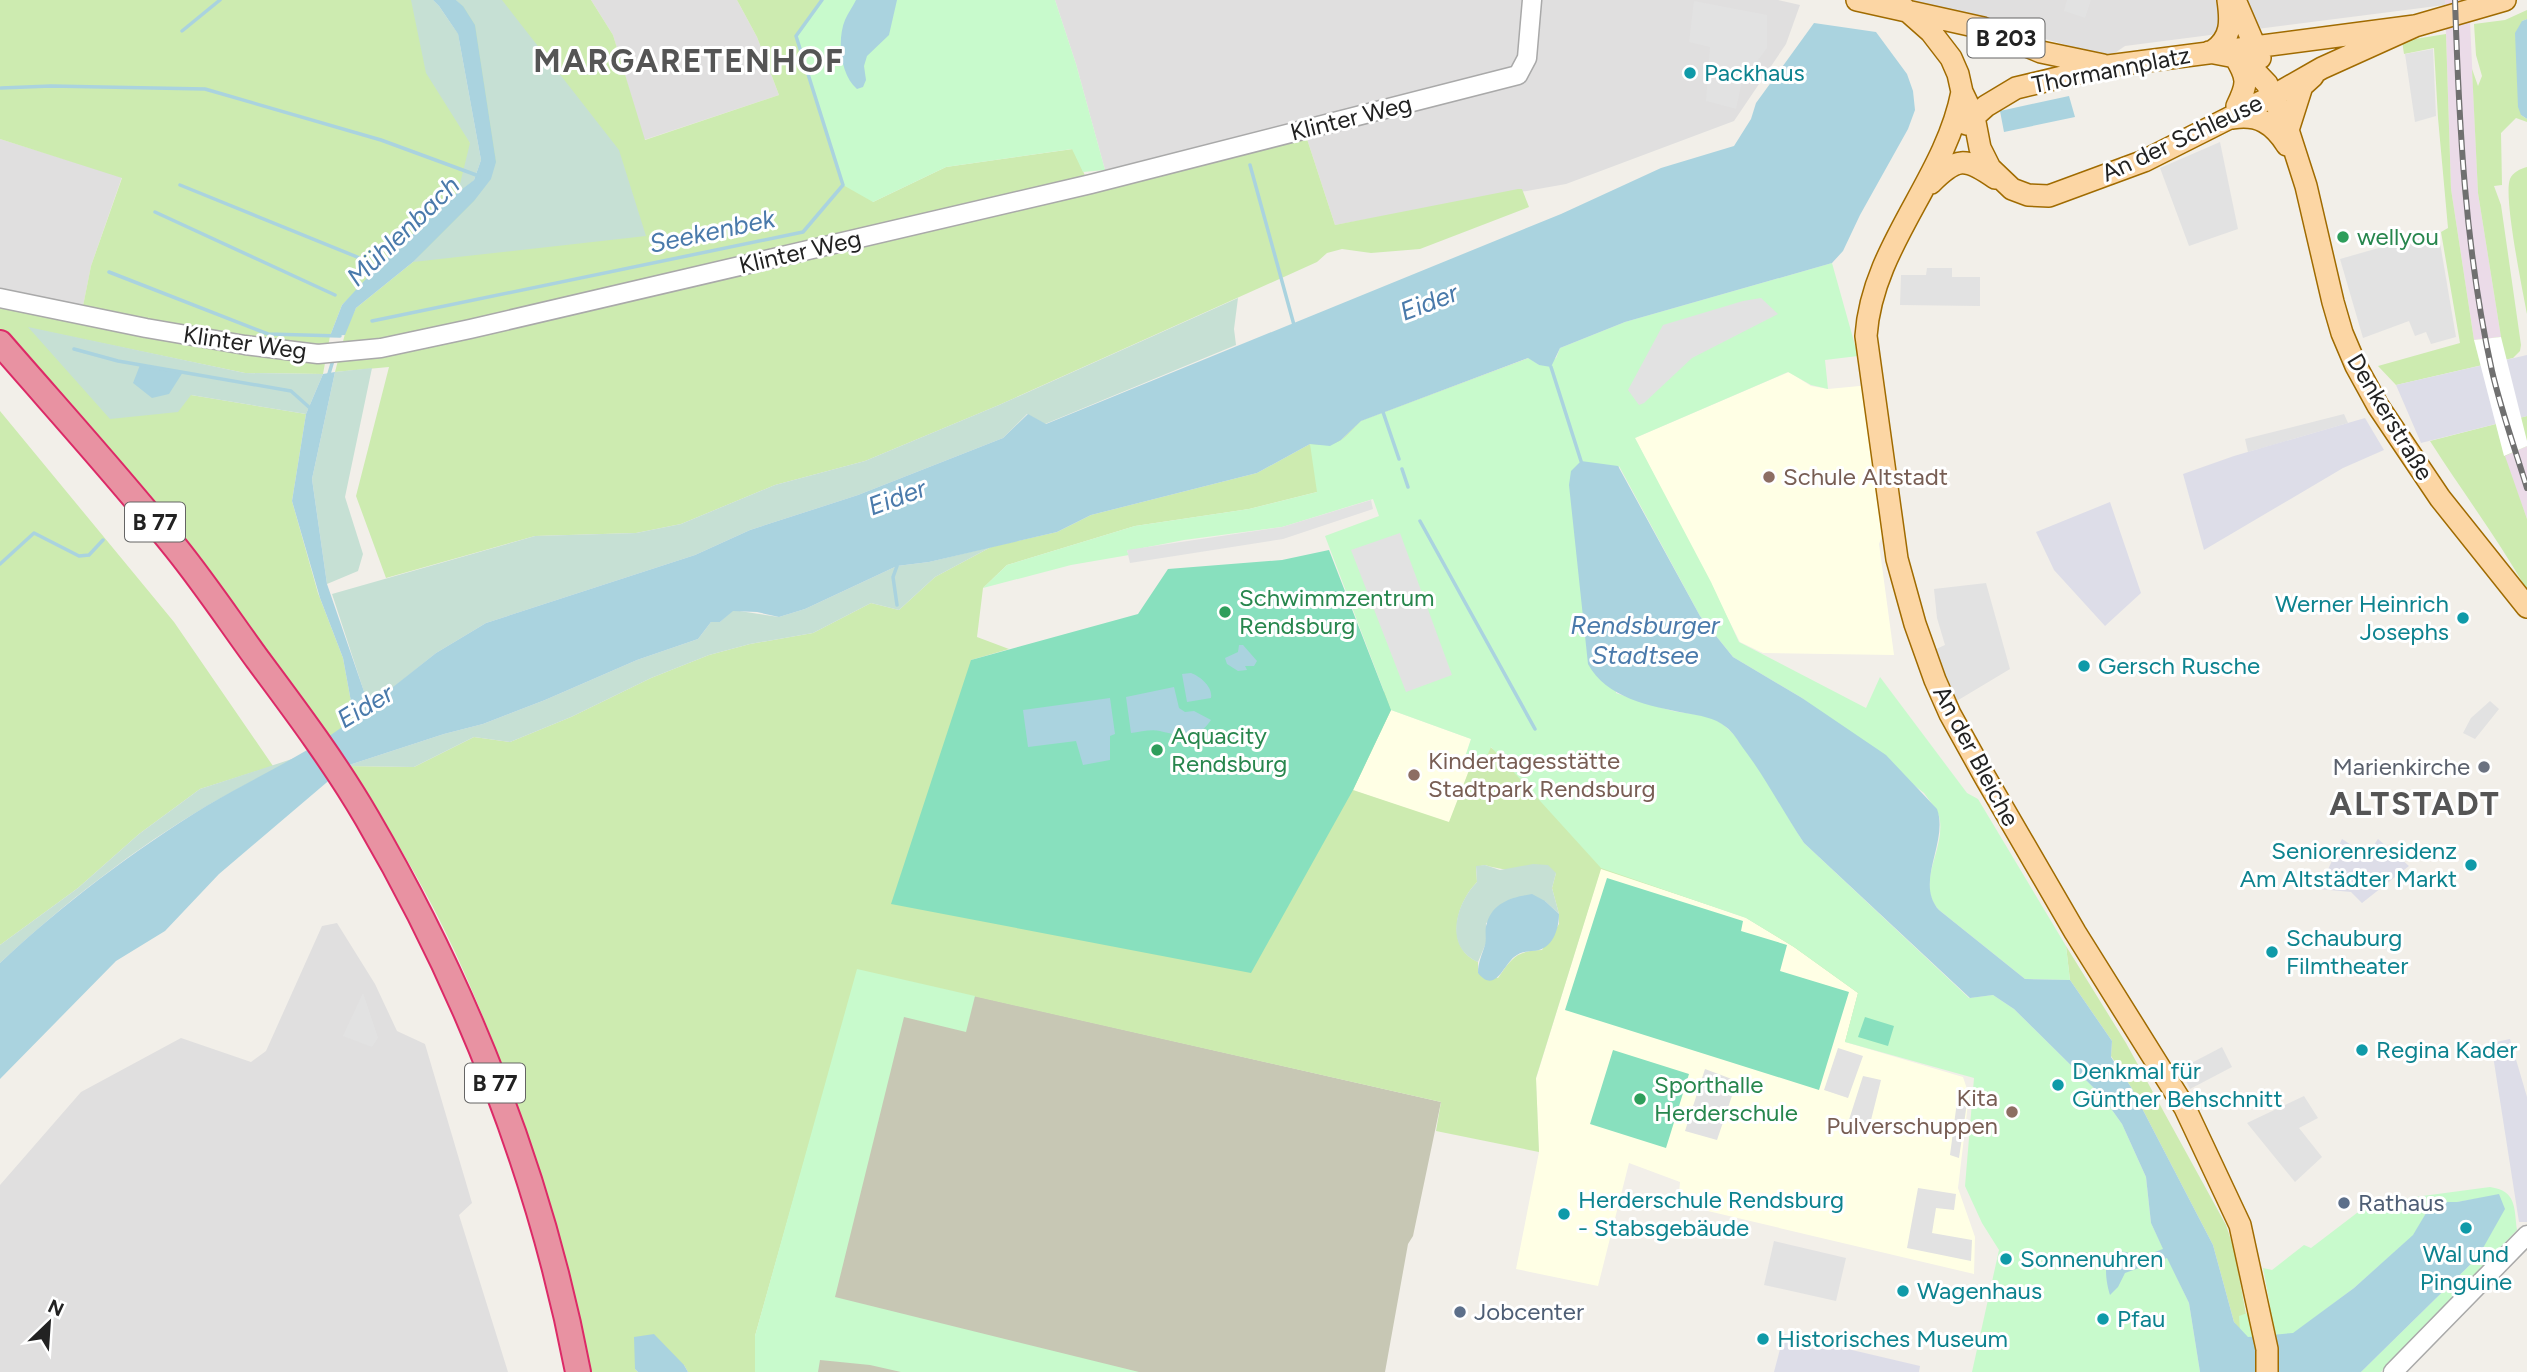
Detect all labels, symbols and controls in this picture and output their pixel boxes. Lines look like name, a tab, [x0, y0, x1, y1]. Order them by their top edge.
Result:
road number: B 203	[1968, 19, 2044, 58]
street label: Thormannplatz	[2029, 40, 2193, 99]
district label: MARGARETENHOF	[533, 42, 845, 80]
place label: Packhaus	[1704, 58, 1805, 87]
marker: Packhaus	[1682, 65, 1698, 81]
street label: Klinter Weg	[1287, 88, 1415, 147]
street label: An der Schleuse	[2097, 88, 2267, 187]
water label: Mühlenbach	[340, 169, 466, 293]
water label: Seekenbek	[646, 202, 779, 260]
place label: wellyou	[2357, 222, 2439, 251]
street label: Klinter Weg	[736, 223, 864, 280]
marker: wellyou	[2335, 229, 2351, 245]
water label: Eider	[1395, 276, 1464, 328]
street label: Klinter Weg	[182, 319, 309, 366]
street label: Denkerstraße	[2341, 348, 2440, 485]
place label: Schule Altstadt	[1783, 462, 1948, 491]
marker: Schule Altstadt	[1761, 469, 1777, 485]
water label: Eider	[863, 471, 932, 522]
road number: B 77	[125, 502, 185, 542]
place label: Schwimmzentrum Rendsburg	[1239, 583, 1434, 640]
place label: Werner Heinrich Josephs	[2275, 589, 2449, 646]
marker: Schwimmzentrum Rendsburg	[1217, 604, 1233, 620]
water label: Rendsburger Stadtsee	[1570, 609, 1721, 671]
marker: Werner Heinrich Josephs	[2455, 610, 2471, 626]
place label: Gersch Rusche	[2098, 651, 2260, 680]
marker: Gersch Rusche	[2076, 658, 2092, 674]
water label: Eider	[331, 676, 400, 735]
street label: An der Bleiche	[1927, 681, 2026, 831]
place label: Aquacity Rendsburg	[1171, 721, 1287, 778]
marker: Aquacity Rendsburg	[1149, 742, 1165, 758]
place label: Kindertagesstätte Stadtpark Rendsburg	[1428, 746, 1656, 803]
place label: Marienkirche	[2332, 752, 2470, 781]
marker: Marienkirche	[2476, 759, 2492, 775]
marker: Kindertagesstätte Stadtpark Rendsburg	[1406, 767, 1422, 783]
district label: ALTSTADT	[2329, 785, 2501, 823]
place label: Seniorenresidenz Am Altstädter Markt	[2240, 836, 2457, 893]
marker: Seniorenresidenz Am Altstädter Markt	[2463, 857, 2479, 873]
place label: Schauburg Filmtheater	[2286, 923, 2408, 980]
marker: Schauburg Filmtheater	[2264, 944, 2280, 960]
place label: Regina Kader	[2376, 1035, 2517, 1064]
marker: Regina Kader	[2354, 1042, 2370, 1058]
place label: Denkmal für Günther Behschnitt	[2072, 1056, 2282, 1113]
road number: B 77	[465, 1064, 525, 1102]
place label: Sporthalle Herderschule	[1654, 1070, 1798, 1127]
marker: Denkmal für Günther Behschnitt	[2050, 1077, 2066, 1093]
place label: Kita Pulverschuppen	[1826, 1083, 1998, 1140]
marker: Sporthalle Herderschule	[1632, 1091, 1648, 1107]
marker: Kita Pulverschuppen	[2004, 1104, 2020, 1120]
place label: Herderschule Rendsburg - Stabsgebäude	[1578, 1185, 1844, 1242]
place label: Rathaus	[2358, 1188, 2445, 1217]
marker: Rathaus	[2336, 1195, 2352, 1211]
marker: Herderschule Rendsburg - Stabsgebäude	[1556, 1206, 1572, 1222]
marker: Wal und Pinguine	[2458, 1220, 2474, 1236]
place label: Wal und Pinguine	[2420, 1239, 2512, 1296]
place label: Sonnenuhren	[2020, 1244, 2163, 1273]
marker: Sonnenuhren	[1998, 1251, 2014, 1267]
place label: Wagenhaus	[1917, 1276, 2042, 1305]
marker: Wagenhaus	[1895, 1283, 1911, 1299]
north arrow	[14, 1288, 84, 1358]
text: N	[44, 1295, 67, 1322]
place label: Jobcenter	[1474, 1297, 1584, 1326]
marker: Jobcenter	[1452, 1304, 1468, 1320]
place label: Pfau	[2117, 1304, 2165, 1333]
marker: Pfau	[2095, 1311, 2111, 1327]
place label: Historisches Museum	[1777, 1324, 2008, 1353]
marker: Historisches Museum	[1755, 1331, 1771, 1347]

